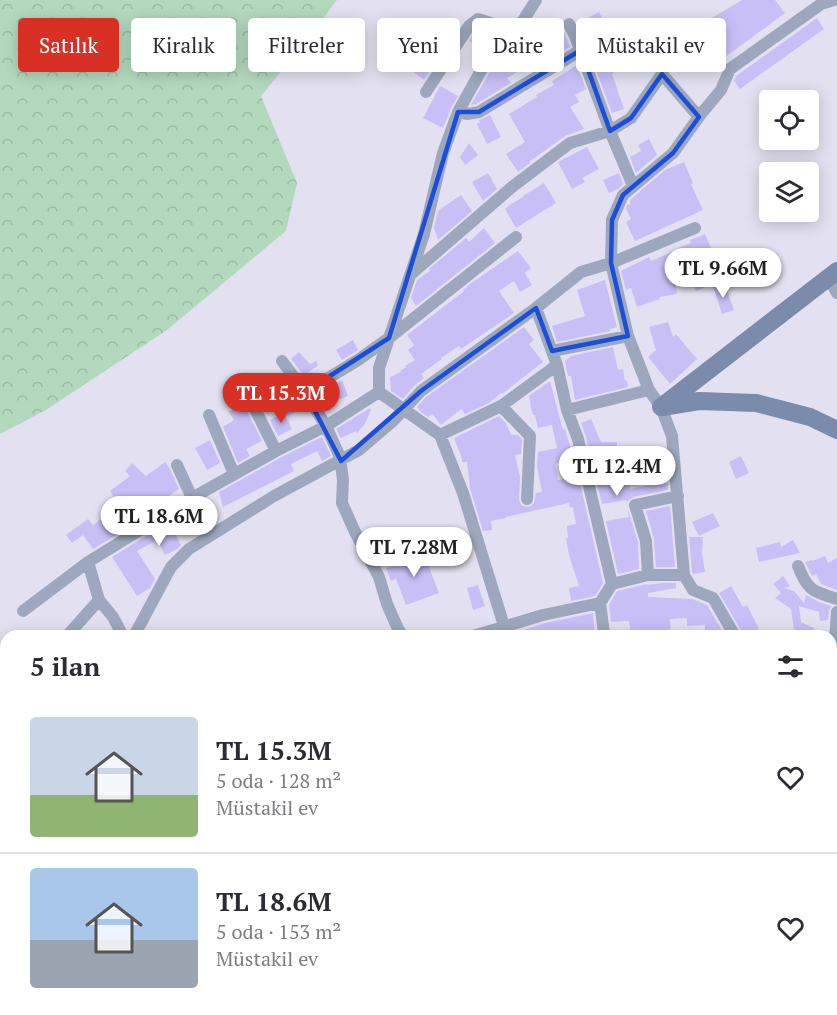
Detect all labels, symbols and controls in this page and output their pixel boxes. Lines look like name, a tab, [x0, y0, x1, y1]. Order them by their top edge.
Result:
chip: Satılık	[18, 18, 119, 72]
chip: Kiralık	[131, 18, 236, 72]
chip: Filtreler	[248, 18, 365, 72]
chip: Yeni	[377, 18, 460, 72]
chip: Daire	[472, 18, 564, 72]
chip: Müstakil ev	[576, 18, 726, 72]
map controls	[759, 90, 819, 222]
button: locate	[759, 90, 819, 150]
button: layers	[759, 162, 819, 222]
pin: TL 9.66M	[661, 248, 785, 299]
text: TL 9.66M	[679, 254, 767, 281]
pin: TL 15.3M	[219, 373, 343, 424]
text: TL 15.3M	[237, 379, 325, 406]
pin: TL 12.4M	[555, 446, 679, 497]
text: TL 12.4M	[573, 452, 661, 479]
pin: TL 18.6M	[97, 496, 221, 547]
text: TL 18.6M	[115, 502, 203, 529]
pin: TL 7.28M	[352, 527, 476, 578]
text: TL 7.28M	[370, 533, 458, 560]
text: 5 ilan	[30, 649, 100, 683]
icon: filters	[774, 650, 807, 683]
text: TL 15.3M	[216, 733, 331, 767]
icon: home	[78, 741, 150, 813]
icon: heart	[774, 761, 807, 794]
text: 5 oda · 128 m²	[216, 767, 341, 794]
text: Müstakil ev	[216, 794, 318, 821]
text: TL 18.6M	[216, 884, 331, 918]
icon: home	[78, 892, 150, 964]
icon: heart	[774, 912, 807, 945]
text: 5 oda · 153 m²	[216, 918, 341, 945]
text: Müstakil ev	[216, 945, 318, 972]

